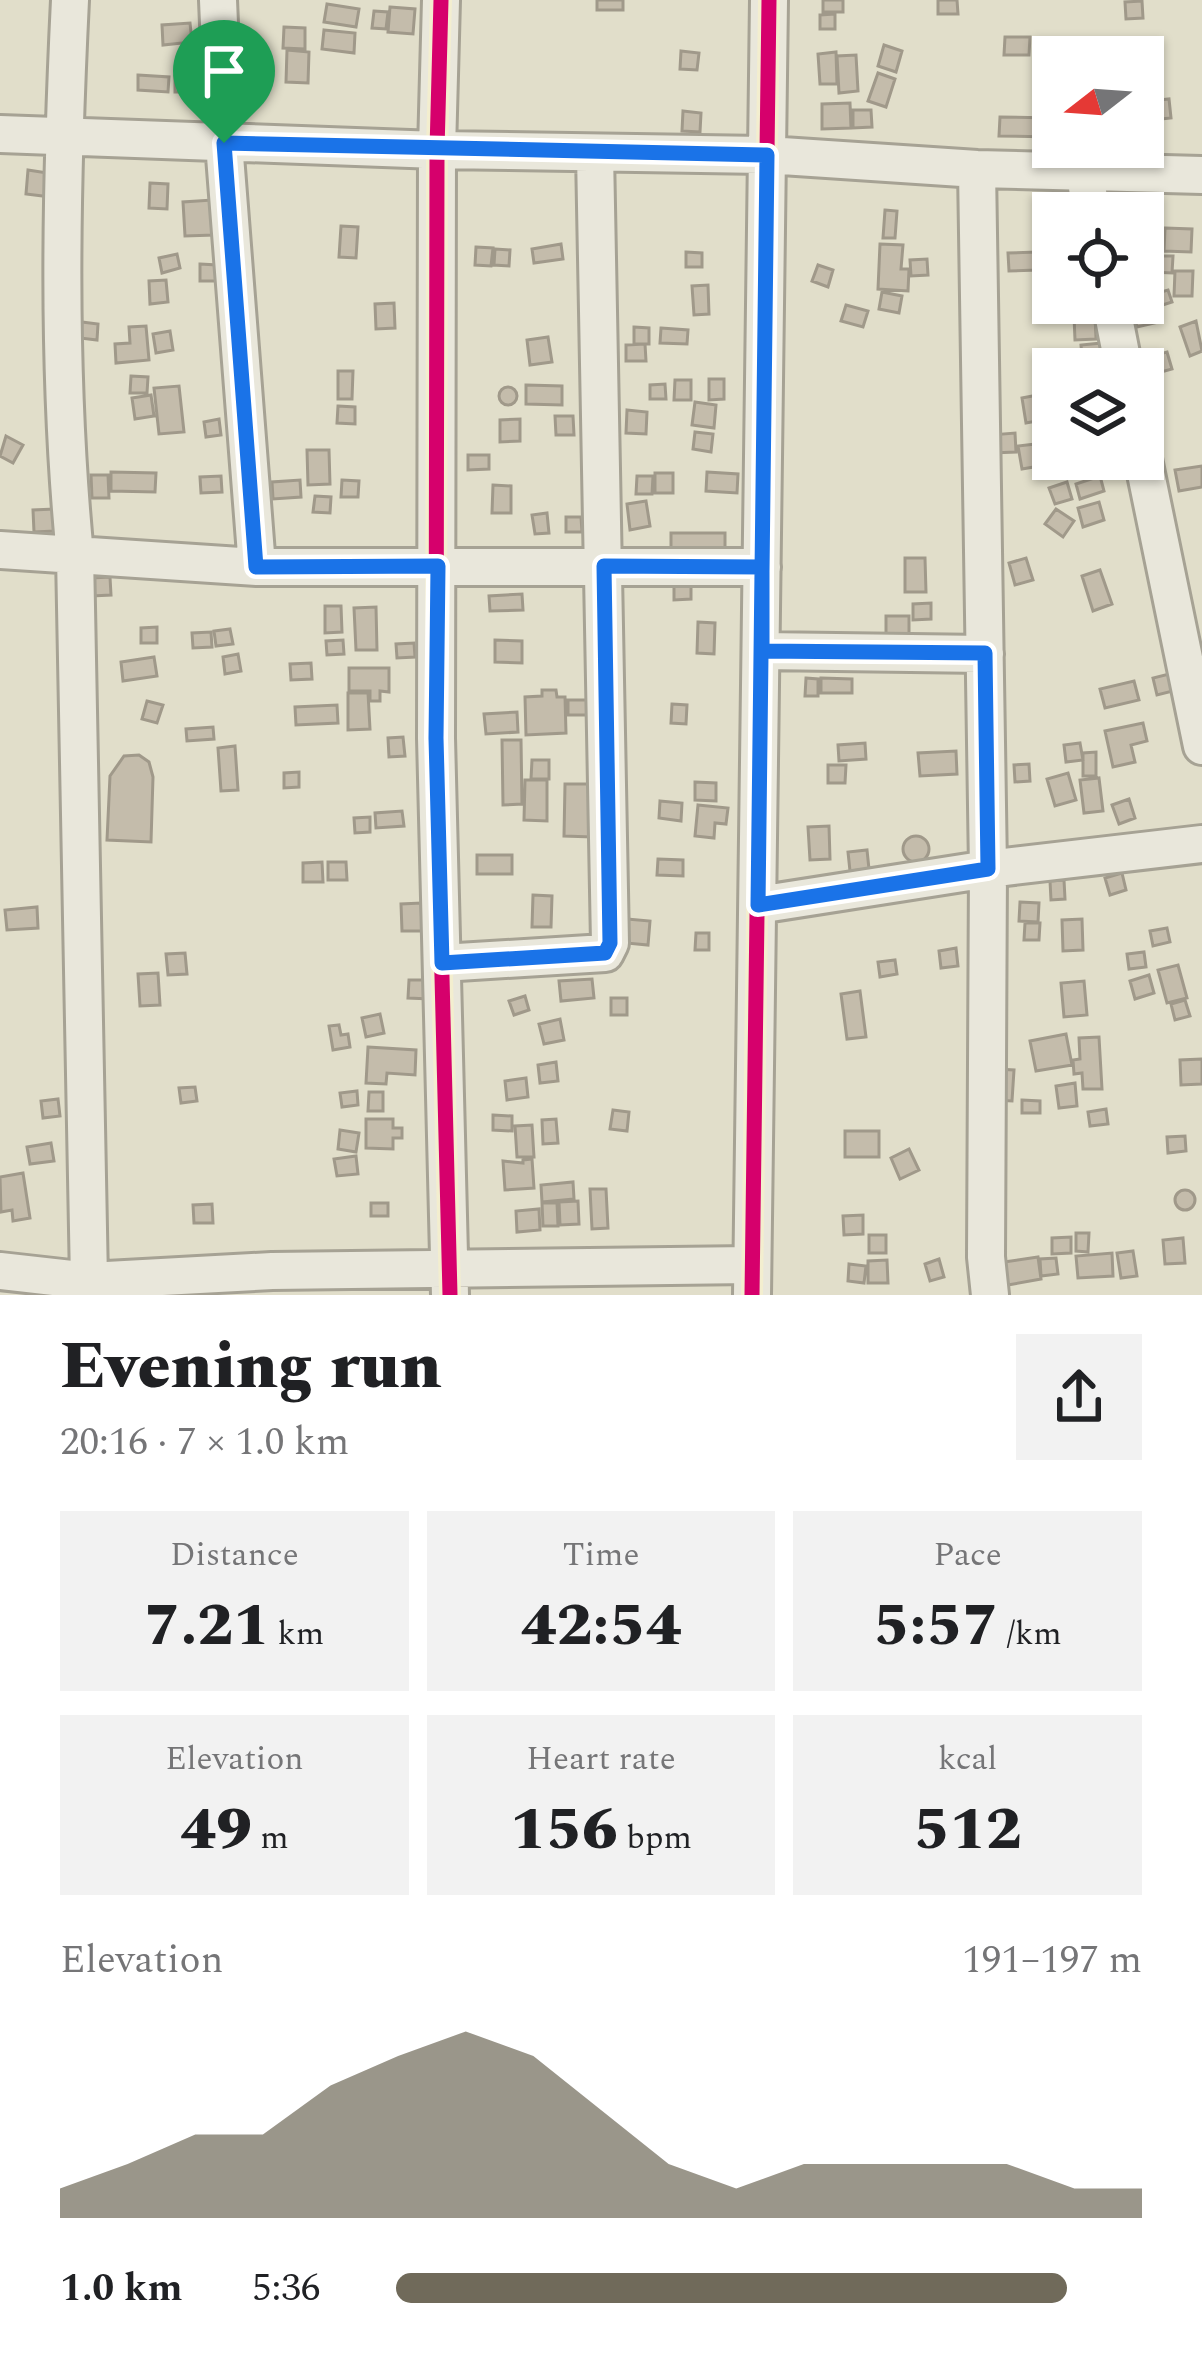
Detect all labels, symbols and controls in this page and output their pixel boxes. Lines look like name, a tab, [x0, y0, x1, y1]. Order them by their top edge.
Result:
pin	[173, 20, 275, 143]
north arrow	[1032, 36, 1164, 168]
map controls	[1032, 36, 1164, 480]
icon: arrive	[191, 38, 257, 104]
button: locate	[1032, 192, 1164, 324]
button: layers	[1032, 348, 1164, 480]
text: Evening run	[60, 1317, 442, 1418]
button: share	[1016, 1334, 1142, 1460]
text: 20:16 · 7 × 1.0 km	[60, 1413, 349, 1472]
text: Distance	[170, 1530, 299, 1580]
text: Time	[563, 1530, 639, 1580]
text: Pace	[934, 1530, 1002, 1580]
text: 7.21	[144, 1580, 269, 1672]
text: 42:54	[521, 1580, 681, 1672]
text: 5:57	[874, 1580, 998, 1672]
text: km	[269, 1609, 324, 1659]
text: /km	[998, 1609, 1062, 1659]
text: Elevation	[165, 1734, 303, 1784]
text: Heart rate	[526, 1734, 676, 1784]
text: kcal	[938, 1734, 997, 1784]
text: 49	[180, 1784, 252, 1876]
text: 156	[510, 1784, 618, 1876]
text: 512	[914, 1784, 1022, 1876]
text: m	[252, 1813, 289, 1863]
text: bpm	[618, 1813, 692, 1863]
text: Elevation	[60, 1931, 223, 1990]
text: 191–197 m	[962, 1931, 1142, 1990]
text: 1.0 km	[60, 2259, 183, 2318]
text: 5:36	[252, 2259, 320, 2318]

